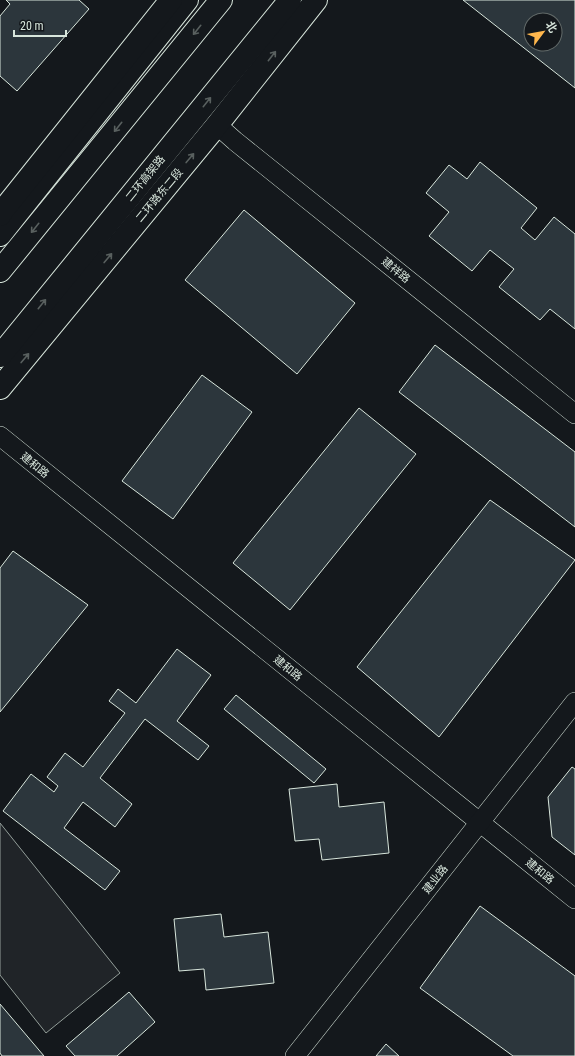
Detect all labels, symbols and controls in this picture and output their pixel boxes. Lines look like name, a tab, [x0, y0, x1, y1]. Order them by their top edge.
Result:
scale bar	[14, 12, 66, 38]
north arrow	[523, 12, 563, 52]
text: 20 m	[20, 19, 44, 33]
text: 北	[543, 19, 559, 35]
one-way arrow	[192, 25, 201, 36]
one-way arrow	[267, 51, 276, 62]
one-way arrow	[202, 96, 211, 107]
one-way arrow	[113, 122, 122, 132]
one-way arrow	[186, 152, 195, 163]
street label: 二环高架路	[123, 153, 168, 204]
street label: 二环路东二段	[133, 166, 186, 225]
one-way arrow	[31, 222, 40, 233]
one-way arrow	[103, 252, 112, 263]
street label: 建祥路	[379, 255, 413, 286]
one-way arrow	[38, 299, 47, 310]
one-way arrow	[20, 353, 29, 363]
street label: 建和路	[18, 450, 52, 481]
street label: 建和路	[271, 653, 305, 684]
street label: 建和路	[523, 856, 557, 887]
street label: 建业路	[420, 862, 451, 896]

